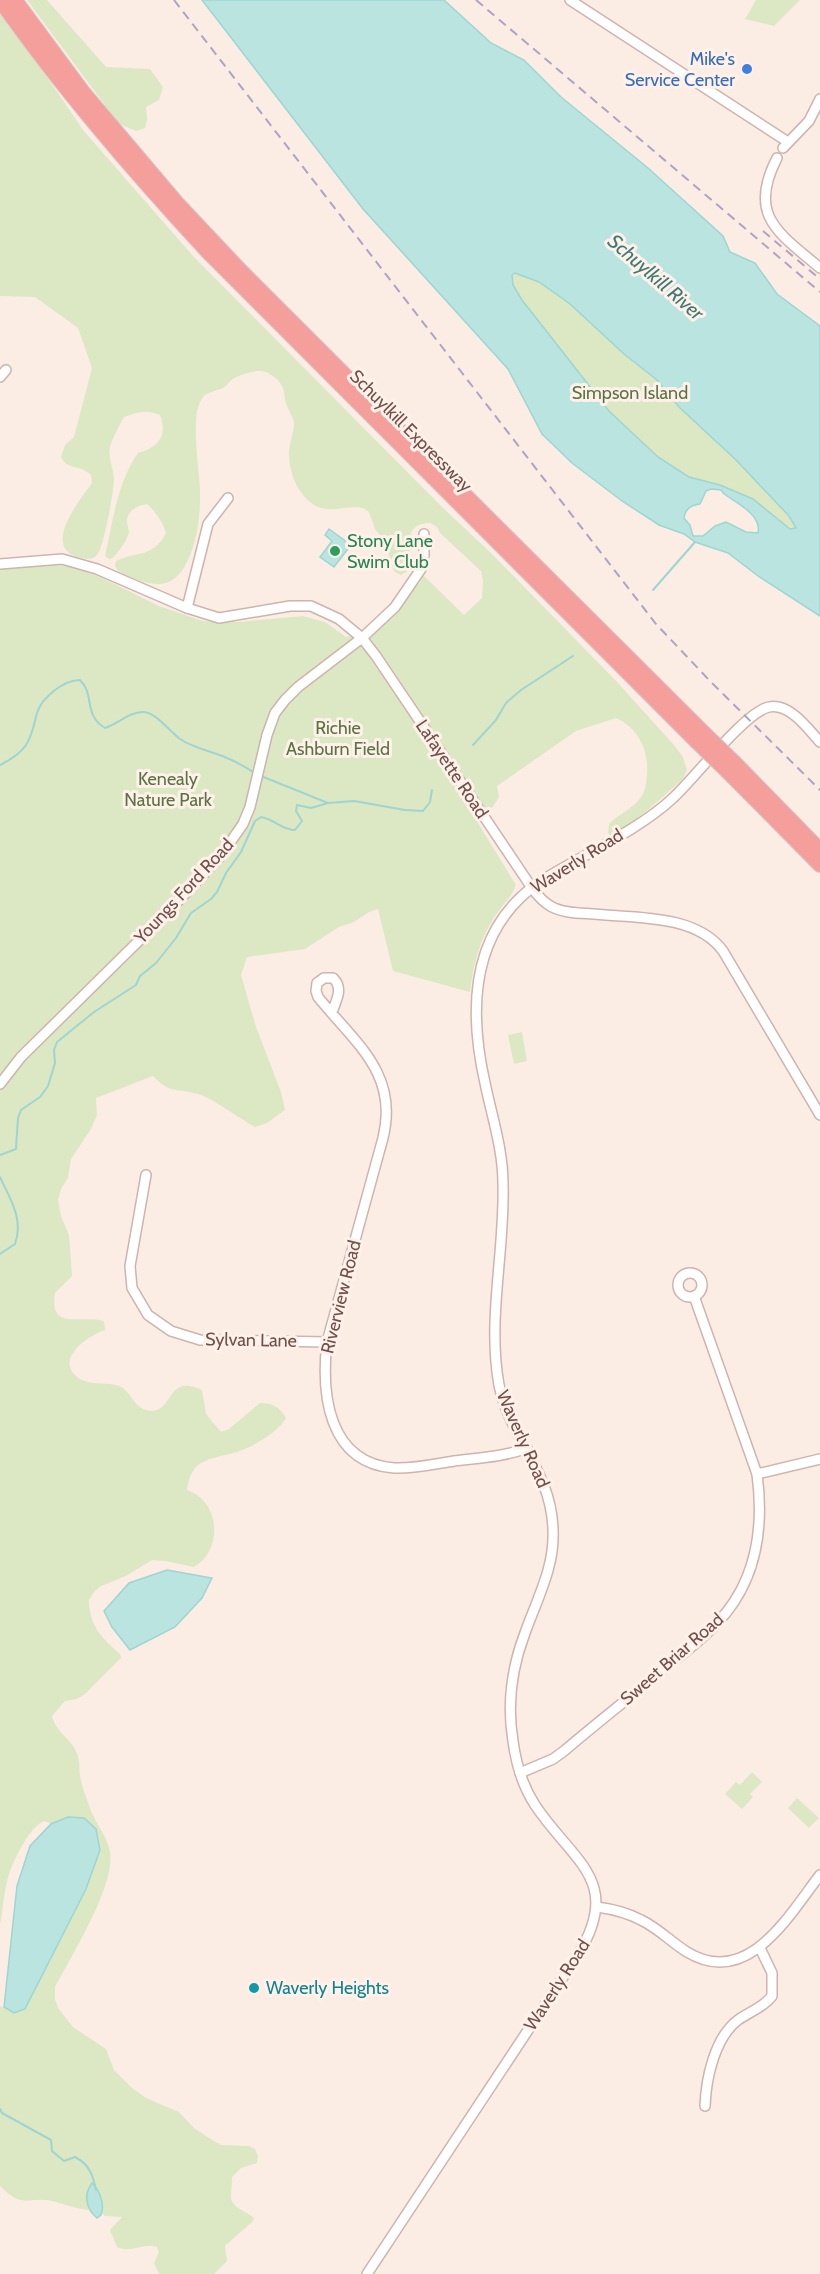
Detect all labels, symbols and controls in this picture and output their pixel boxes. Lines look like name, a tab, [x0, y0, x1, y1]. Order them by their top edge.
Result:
place label: Mike's Service Center	[625, 48, 735, 91]
marker: Mike's Service Center	[740, 62, 754, 76]
water label: Schuylkill River	[603, 229, 709, 326]
street label: Schuylkill Expressway	[345, 365, 477, 497]
park label: Simpson Island	[572, 382, 688, 404]
place label: Stony Lane Swim Club	[347, 530, 433, 573]
marker: Stony Lane Swim Club	[328, 544, 342, 558]
street label: Lafayette Road	[411, 716, 493, 822]
park label: Richie Ashburn Field	[286, 717, 390, 760]
park label: Kenealy Nature Park	[124, 768, 213, 811]
street label: Waverly Road	[527, 824, 627, 898]
street label: Youngs Ford Road	[129, 834, 238, 949]
street label: Riverview Road	[316, 1238, 366, 1356]
street label: Sylvan Lane	[205, 1328, 297, 1352]
street label: Waverly Road	[492, 1387, 554, 1491]
street label: Sweet Briar Road	[616, 1608, 728, 1710]
street label: Waverly Road	[519, 1935, 595, 2035]
place label: Waverly Heights	[266, 1977, 389, 1999]
marker: Waverly Heights	[247, 1981, 261, 1995]

